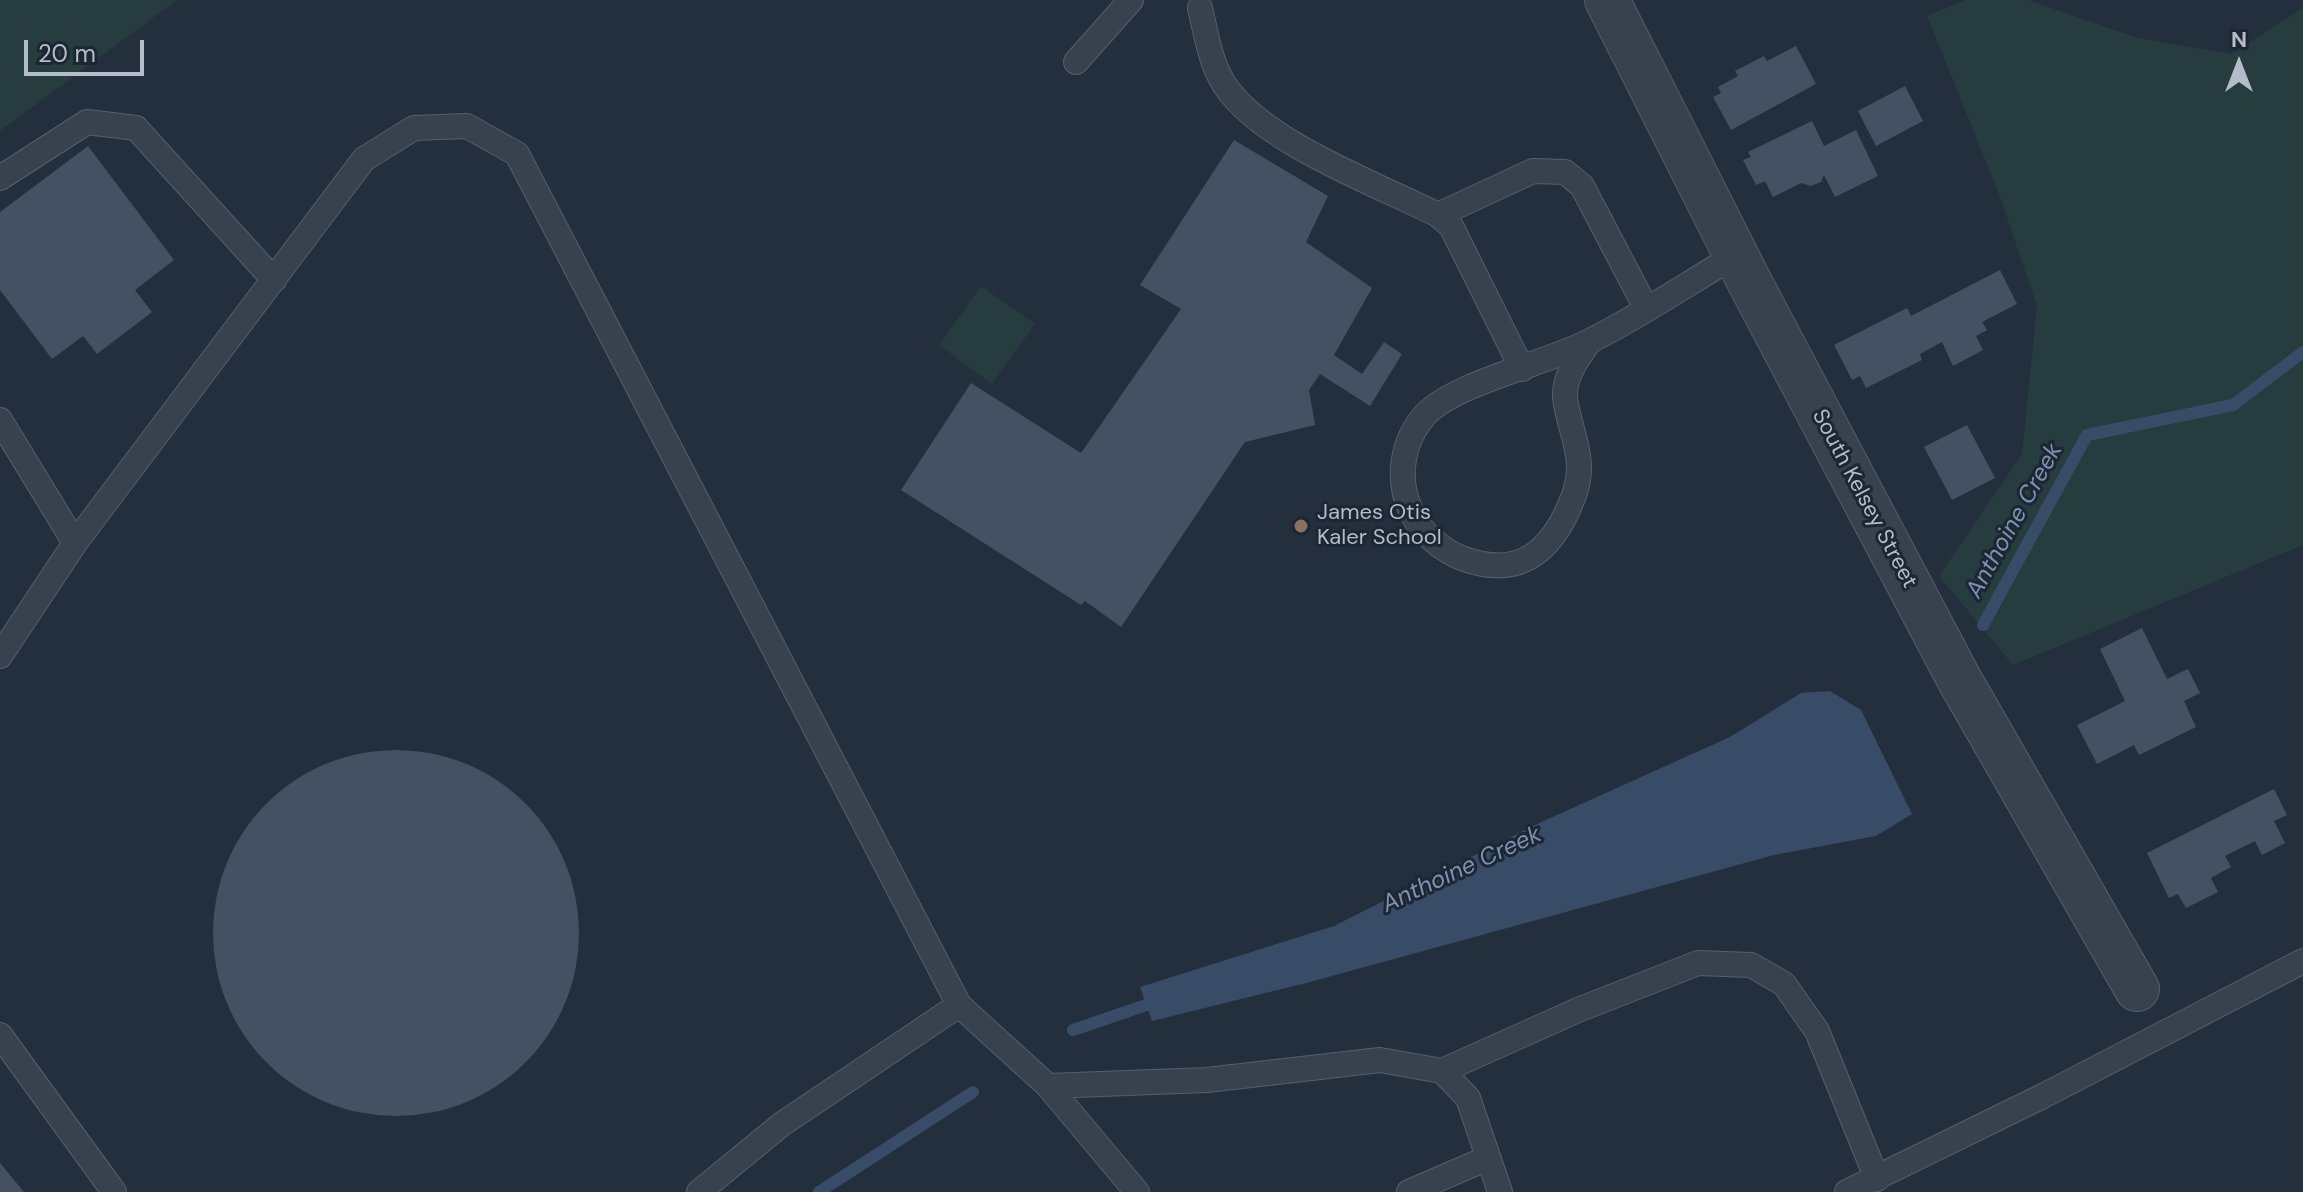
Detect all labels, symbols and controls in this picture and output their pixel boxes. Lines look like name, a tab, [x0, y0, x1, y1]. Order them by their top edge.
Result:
scale bar	[28, 24, 148, 74]
north arrow	[2199, 24, 2279, 104]
text: N	[2231, 25, 2247, 54]
text: 20 m	[38, 38, 96, 69]
street label: South Kelsey Street	[1806, 405, 1922, 593]
water label: Anthoine Creek	[1961, 439, 2069, 603]
place label: James Otis Kaler School	[1317, 500, 1442, 552]
marker: James Otis Kaler School	[1292, 517, 1310, 535]
water label: Anthoine Creek	[1378, 820, 1546, 920]

